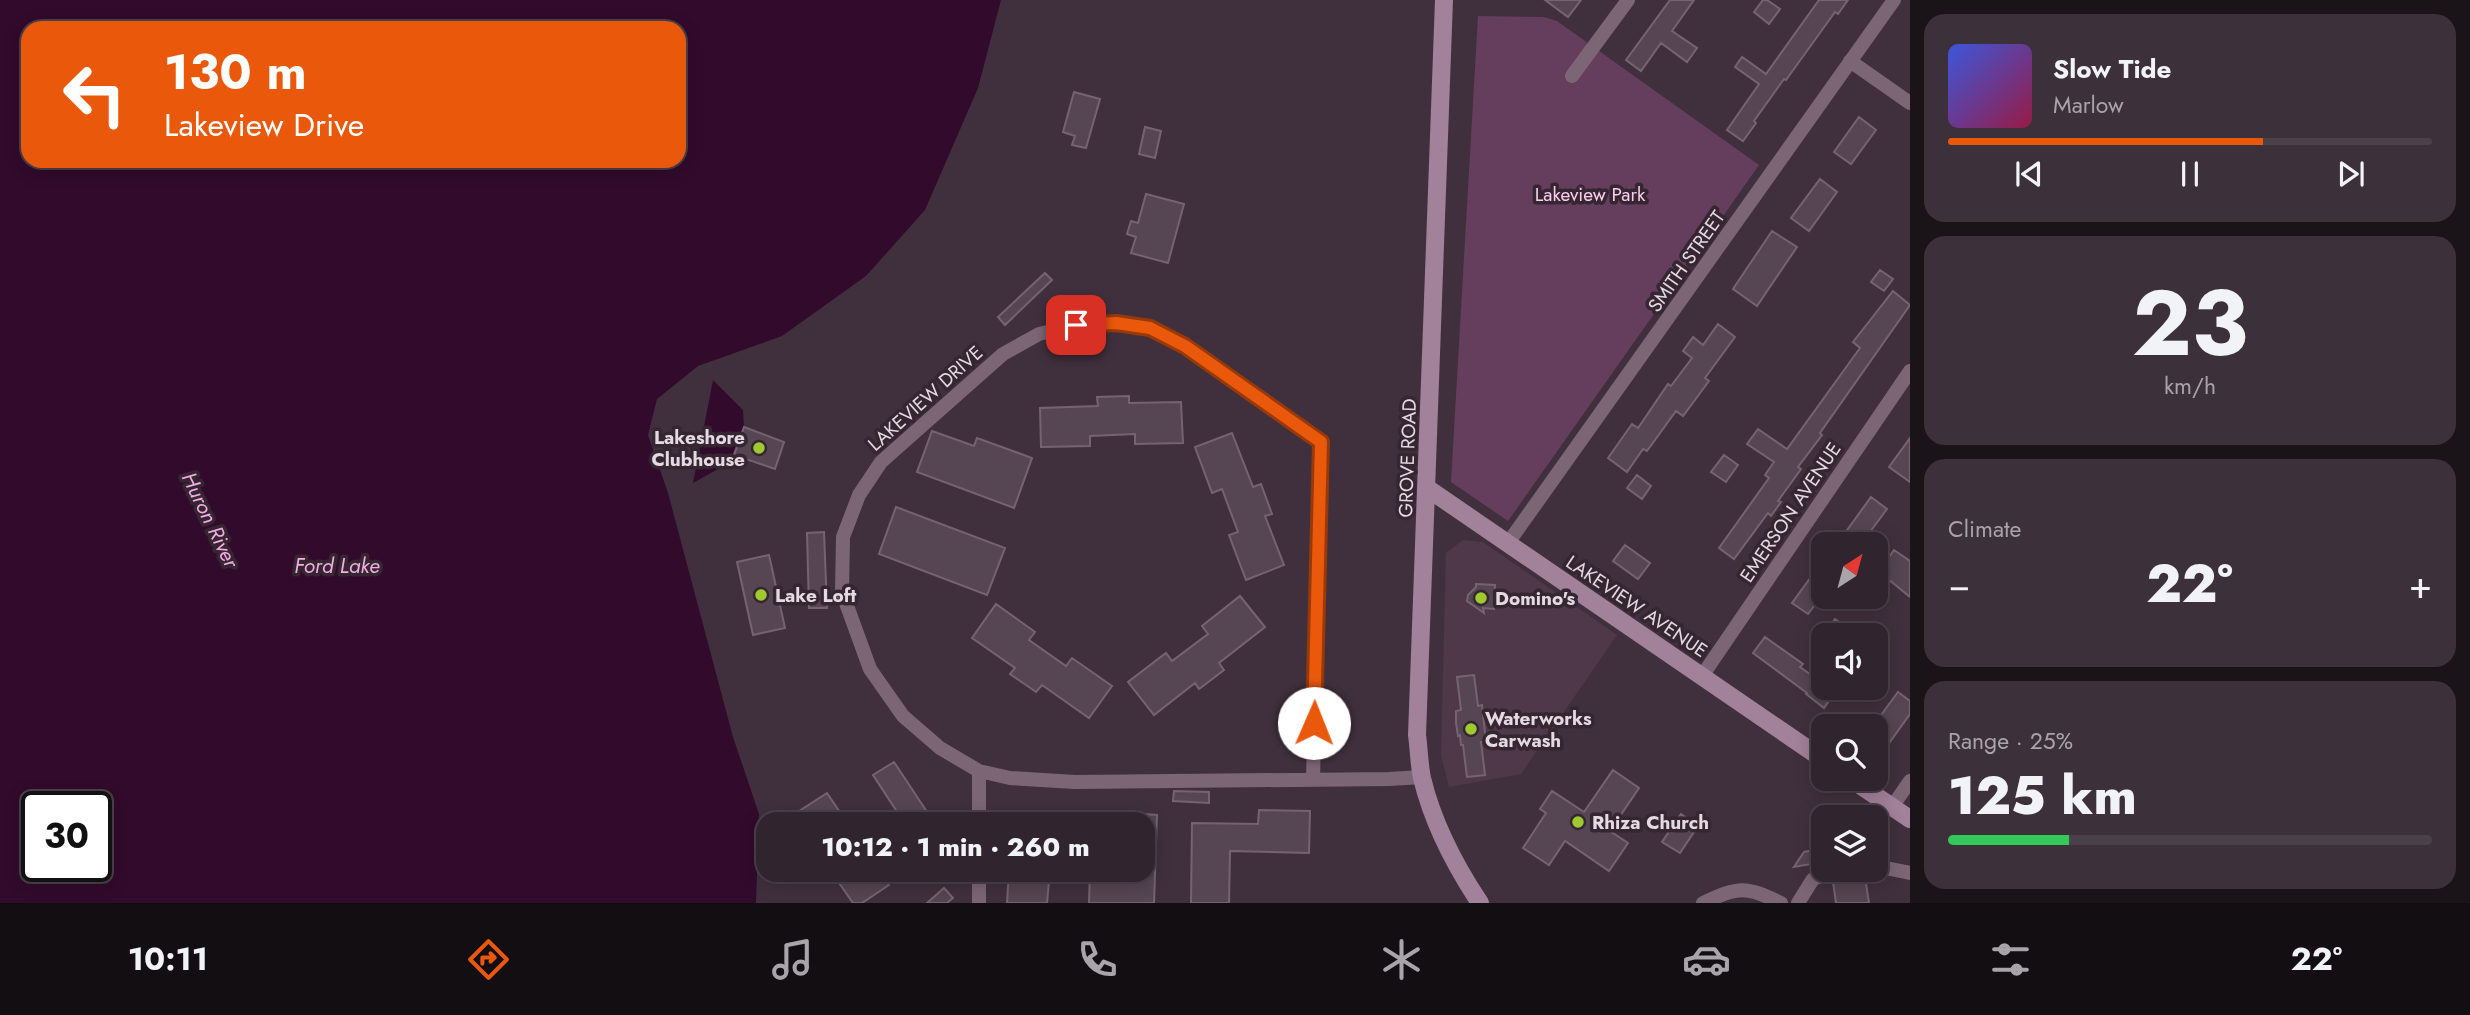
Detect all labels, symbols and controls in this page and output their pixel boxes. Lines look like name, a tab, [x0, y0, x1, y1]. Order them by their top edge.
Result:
text: 130 m	[164, 37, 307, 107]
icon: left	[49, 49, 140, 140]
text: Slow Tide	[2053, 50, 2172, 88]
text: Marlow	[2053, 88, 2124, 122]
text: Lakeview Drive	[164, 102, 364, 148]
icon: previous	[2010, 155, 2048, 193]
icon: pause	[2171, 155, 2209, 193]
icon: next	[2332, 155, 2370, 193]
park label: Lakeview Park	[1535, 181, 1646, 208]
street label: SMITH STREET	[1641, 205, 1731, 317]
text: 23	[2132, 258, 2248, 389]
pin	[1046, 295, 1106, 355]
icon: arrive	[1057, 306, 1095, 344]
street label: LAKEVIEW DRIVE	[862, 339, 989, 457]
text: km/h	[2164, 369, 2216, 403]
street label: GROVE ROAD	[1392, 398, 1423, 518]
place label: Lakeshore Clubhouse	[651, 424, 745, 473]
street label: EMERSON AVENUE	[1734, 437, 1847, 588]
marker: Lakeshore Clubhouse	[751, 440, 767, 456]
water label: Huron River	[174, 467, 246, 574]
text: Climate	[1948, 512, 2021, 546]
north arrow	[1811, 532, 1888, 609]
map controls	[1811, 532, 1888, 882]
text: 22°	[2146, 546, 2233, 622]
street label: LAKEVIEW AVENUE	[1560, 549, 1713, 664]
water label: Ford Lake	[294, 551, 380, 581]
text: −	[1948, 557, 1970, 612]
text: +	[2409, 557, 2432, 612]
place label: Lake Loft	[775, 582, 856, 609]
place label: Domino's	[1495, 585, 1575, 612]
marker: Lake Loft	[753, 587, 769, 603]
marker: Domino's	[1473, 590, 1489, 606]
button: sound	[1811, 623, 1888, 700]
position arrow	[1277, 686, 1351, 760]
place label: Waterworks Carwash	[1485, 705, 1592, 754]
button: search	[1811, 714, 1888, 791]
marker: Waterworks Carwash	[1463, 721, 1479, 737]
text: Range · 25%	[1948, 724, 2073, 758]
text: 125 km	[1948, 758, 2137, 834]
speed limit sign: 30	[21, 791, 112, 882]
button: layers	[1811, 805, 1888, 882]
place label: Rhiza Church	[1592, 809, 1709, 836]
marker: Rhiza Church	[1570, 814, 1586, 830]
text: 10:12 · 1 min · 260 m	[821, 828, 1090, 866]
icon: directions	[464, 935, 513, 984]
icon: music	[768, 935, 817, 984]
icon: phone	[1073, 935, 1122, 984]
icon: climate	[1377, 935, 1426, 984]
icon: car	[1682, 935, 1731, 984]
icon: filters	[1986, 935, 2035, 984]
text: 10:11	[128, 936, 208, 982]
text: 22°	[2291, 936, 2342, 982]

